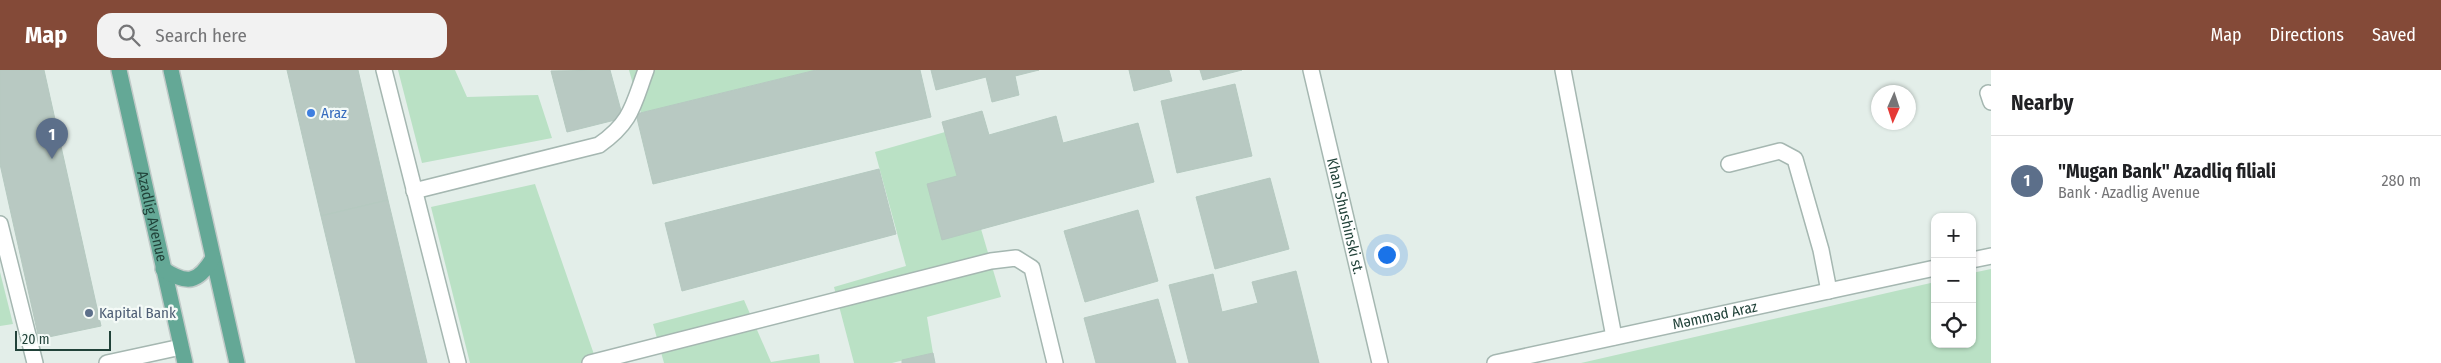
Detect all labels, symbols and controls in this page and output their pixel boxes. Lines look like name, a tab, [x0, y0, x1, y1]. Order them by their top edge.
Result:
search box	[97, 13, 447, 58]
text: Map	[25, 21, 67, 49]
icon: search	[115, 21, 143, 49]
text: Search here	[155, 24, 247, 47]
text: Map	[2210, 24, 2242, 46]
text: Directions	[2270, 24, 2344, 46]
text: Saved	[2372, 24, 2416, 46]
north arrow	[1871, 85, 1916, 130]
text: Nearby	[2011, 90, 2073, 116]
place label: Araz	[321, 104, 347, 122]
marker: Araz	[305, 107, 317, 119]
pin: 1	[36, 118, 68, 159]
street label: Khan Shushinski st.	[1323, 156, 1368, 276]
text: "Mugan Bank" Azadliq filiali	[2058, 160, 2276, 183]
street label: Azadlig Avenue	[133, 169, 171, 263]
text: 1	[2024, 171, 2030, 190]
text: 280 m	[2382, 171, 2421, 190]
text: Bank · Azadlig Avenue	[2058, 183, 2200, 202]
map controls	[1931, 213, 1976, 348]
button: +	[1931, 213, 1976, 258]
your location	[1374, 242, 1400, 268]
button: −	[1931, 258, 1976, 303]
street label: Məmməd Araz	[1671, 298, 1759, 333]
button: locate	[1931, 303, 1976, 348]
place label: Kapital Bank	[99, 304, 176, 322]
marker: Kapital Bank	[83, 307, 95, 319]
scale bar	[15, 328, 111, 351]
text: 20 m	[22, 331, 50, 348]

